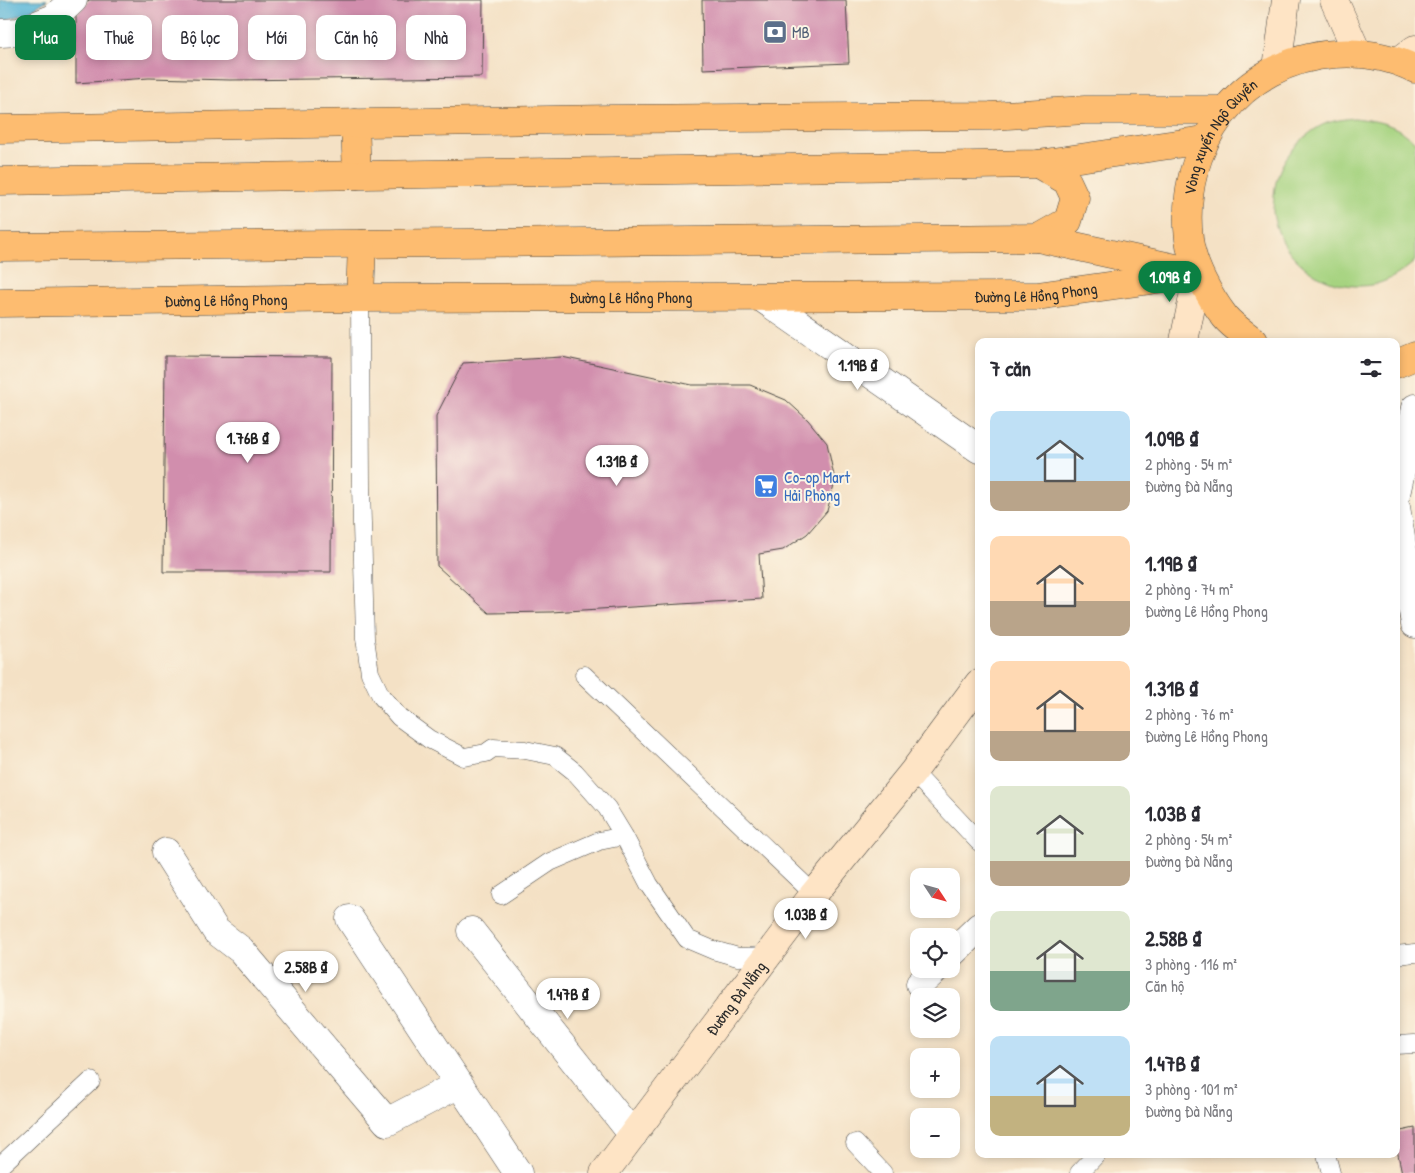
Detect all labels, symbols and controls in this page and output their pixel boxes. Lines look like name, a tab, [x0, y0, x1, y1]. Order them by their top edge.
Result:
chip: Mua	[15, 15, 76, 60]
chip: Thuê	[86, 15, 152, 60]
chip: Bộ lọc	[162, 15, 238, 60]
chip: Mới	[248, 15, 306, 60]
chip: Căn hộ	[316, 15, 396, 60]
chip: Nhà	[406, 15, 466, 60]
bank icon: MB	[762, 19, 788, 45]
place label: MB	[792, 21, 810, 43]
street label: Vòng xuyến Ngô Quyền	[1178, 73, 1262, 196]
pin: 1.09B ₫	[1124, 260, 1216, 303]
text: 1.09B ₫	[1149, 266, 1191, 288]
street label: Đường Lê Hồng Phong	[974, 277, 1098, 307]
street label: Đường Lê Hồng Phong	[569, 286, 692, 308]
street label: Đường Lê Hồng Phong	[164, 288, 288, 312]
pin: 1.19B ₫	[812, 348, 904, 391]
text: 1.19B ₫	[838, 354, 878, 376]
text: 7 căn	[990, 354, 1031, 383]
icon: filters	[1357, 354, 1385, 382]
pin: 1.76B ₫	[202, 422, 294, 464]
text: 1.09B ₫	[1145, 424, 1199, 453]
text: 1.76B ₫	[227, 427, 269, 449]
icon: home	[1030, 431, 1090, 491]
pin: 1.31B ₫	[571, 444, 663, 487]
text: 1.31B ₫	[596, 450, 638, 472]
text: 2 phòng · 54 m²	[1145, 453, 1232, 475]
place label: Co-op Mart Hải Phòng	[784, 466, 851, 506]
supermarket icon: Co-op Mart Hải Phòng	[753, 473, 779, 499]
text: Đường Đà Nẵng	[1145, 475, 1233, 497]
text: 1.19B ₫	[1145, 549, 1197, 578]
icon: home	[1030, 556, 1090, 616]
text: 2 phòng · 74 m²	[1145, 578, 1233, 600]
text: Đường Lê Hồng Phong	[1145, 600, 1268, 622]
text: 1.31B ₫	[1145, 674, 1199, 703]
icon: home	[1030, 681, 1090, 741]
text: 2 phòng · 76 m²	[1145, 703, 1234, 725]
text: Đường Lê Hồng Phong	[1145, 725, 1268, 747]
text: 1.03B ₫	[1145, 799, 1201, 828]
icon: home	[1030, 806, 1090, 866]
text: 2 phòng · 54 m²	[1145, 828, 1232, 850]
text: Đường Đà Nẵng	[1145, 850, 1233, 872]
north arrow	[910, 868, 960, 918]
map controls	[910, 868, 960, 1158]
pin: 1.03B ₫	[760, 898, 852, 940]
text: 1.03B ₫	[785, 903, 827, 925]
text: 2.58B ₫	[1145, 924, 1202, 953]
button: locate	[910, 928, 960, 978]
icon: home	[1030, 931, 1090, 991]
pin: 2.58B ₫	[260, 950, 352, 993]
text: 3 phòng · 116 m²	[1145, 953, 1237, 975]
text: 2.58B ₫	[284, 956, 328, 978]
street label: Đường Đà Nẵng	[701, 956, 771, 1040]
text: Căn hộ	[1145, 975, 1184, 997]
pin: 1.47B ₫	[522, 978, 614, 1020]
text: 1.47B ₫	[547, 983, 589, 1005]
button: layers	[910, 988, 960, 1038]
button: +	[910, 1048, 960, 1098]
text: 1.47B ₫	[1145, 1049, 1200, 1078]
icon: home	[1030, 1056, 1090, 1116]
text: 3 phòng · 101 m²	[1145, 1078, 1238, 1100]
text: Đường Đà Nẵng	[1145, 1100, 1233, 1122]
button: −	[910, 1108, 960, 1158]

